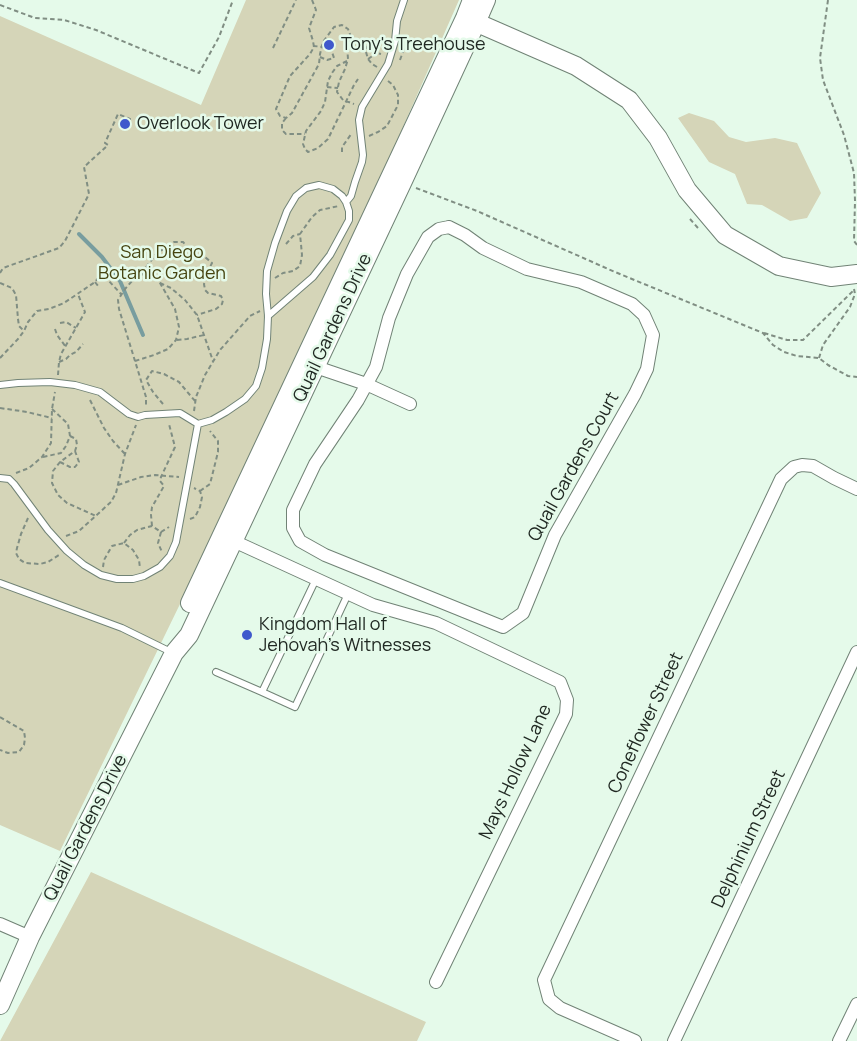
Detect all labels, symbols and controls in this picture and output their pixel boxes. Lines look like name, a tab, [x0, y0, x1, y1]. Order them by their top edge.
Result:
place label: Tony's Treehouse	[341, 34, 485, 56]
marker: Tony's Treehouse	[322, 38, 336, 52]
place label: Overlook Tower	[137, 113, 264, 135]
marker: Overlook Tower	[118, 117, 132, 131]
park label: San Diego Botanic Garden	[98, 242, 226, 284]
street label: Quail Gardens Drive	[289, 250, 377, 406]
street label: Quail Gardens Court	[524, 389, 624, 545]
place label: Kingdom Hall of Jehovah’s Witnesses	[259, 614, 431, 656]
marker: Kingdom Hall of Jehovah’s Witnesses	[240, 628, 254, 642]
street label: Coneflower Street	[604, 649, 688, 797]
street label: Mays Hollow Lane	[475, 701, 557, 843]
street label: Quail Gardens Drive	[40, 751, 132, 905]
street label: Delphinium Street	[708, 767, 790, 911]

